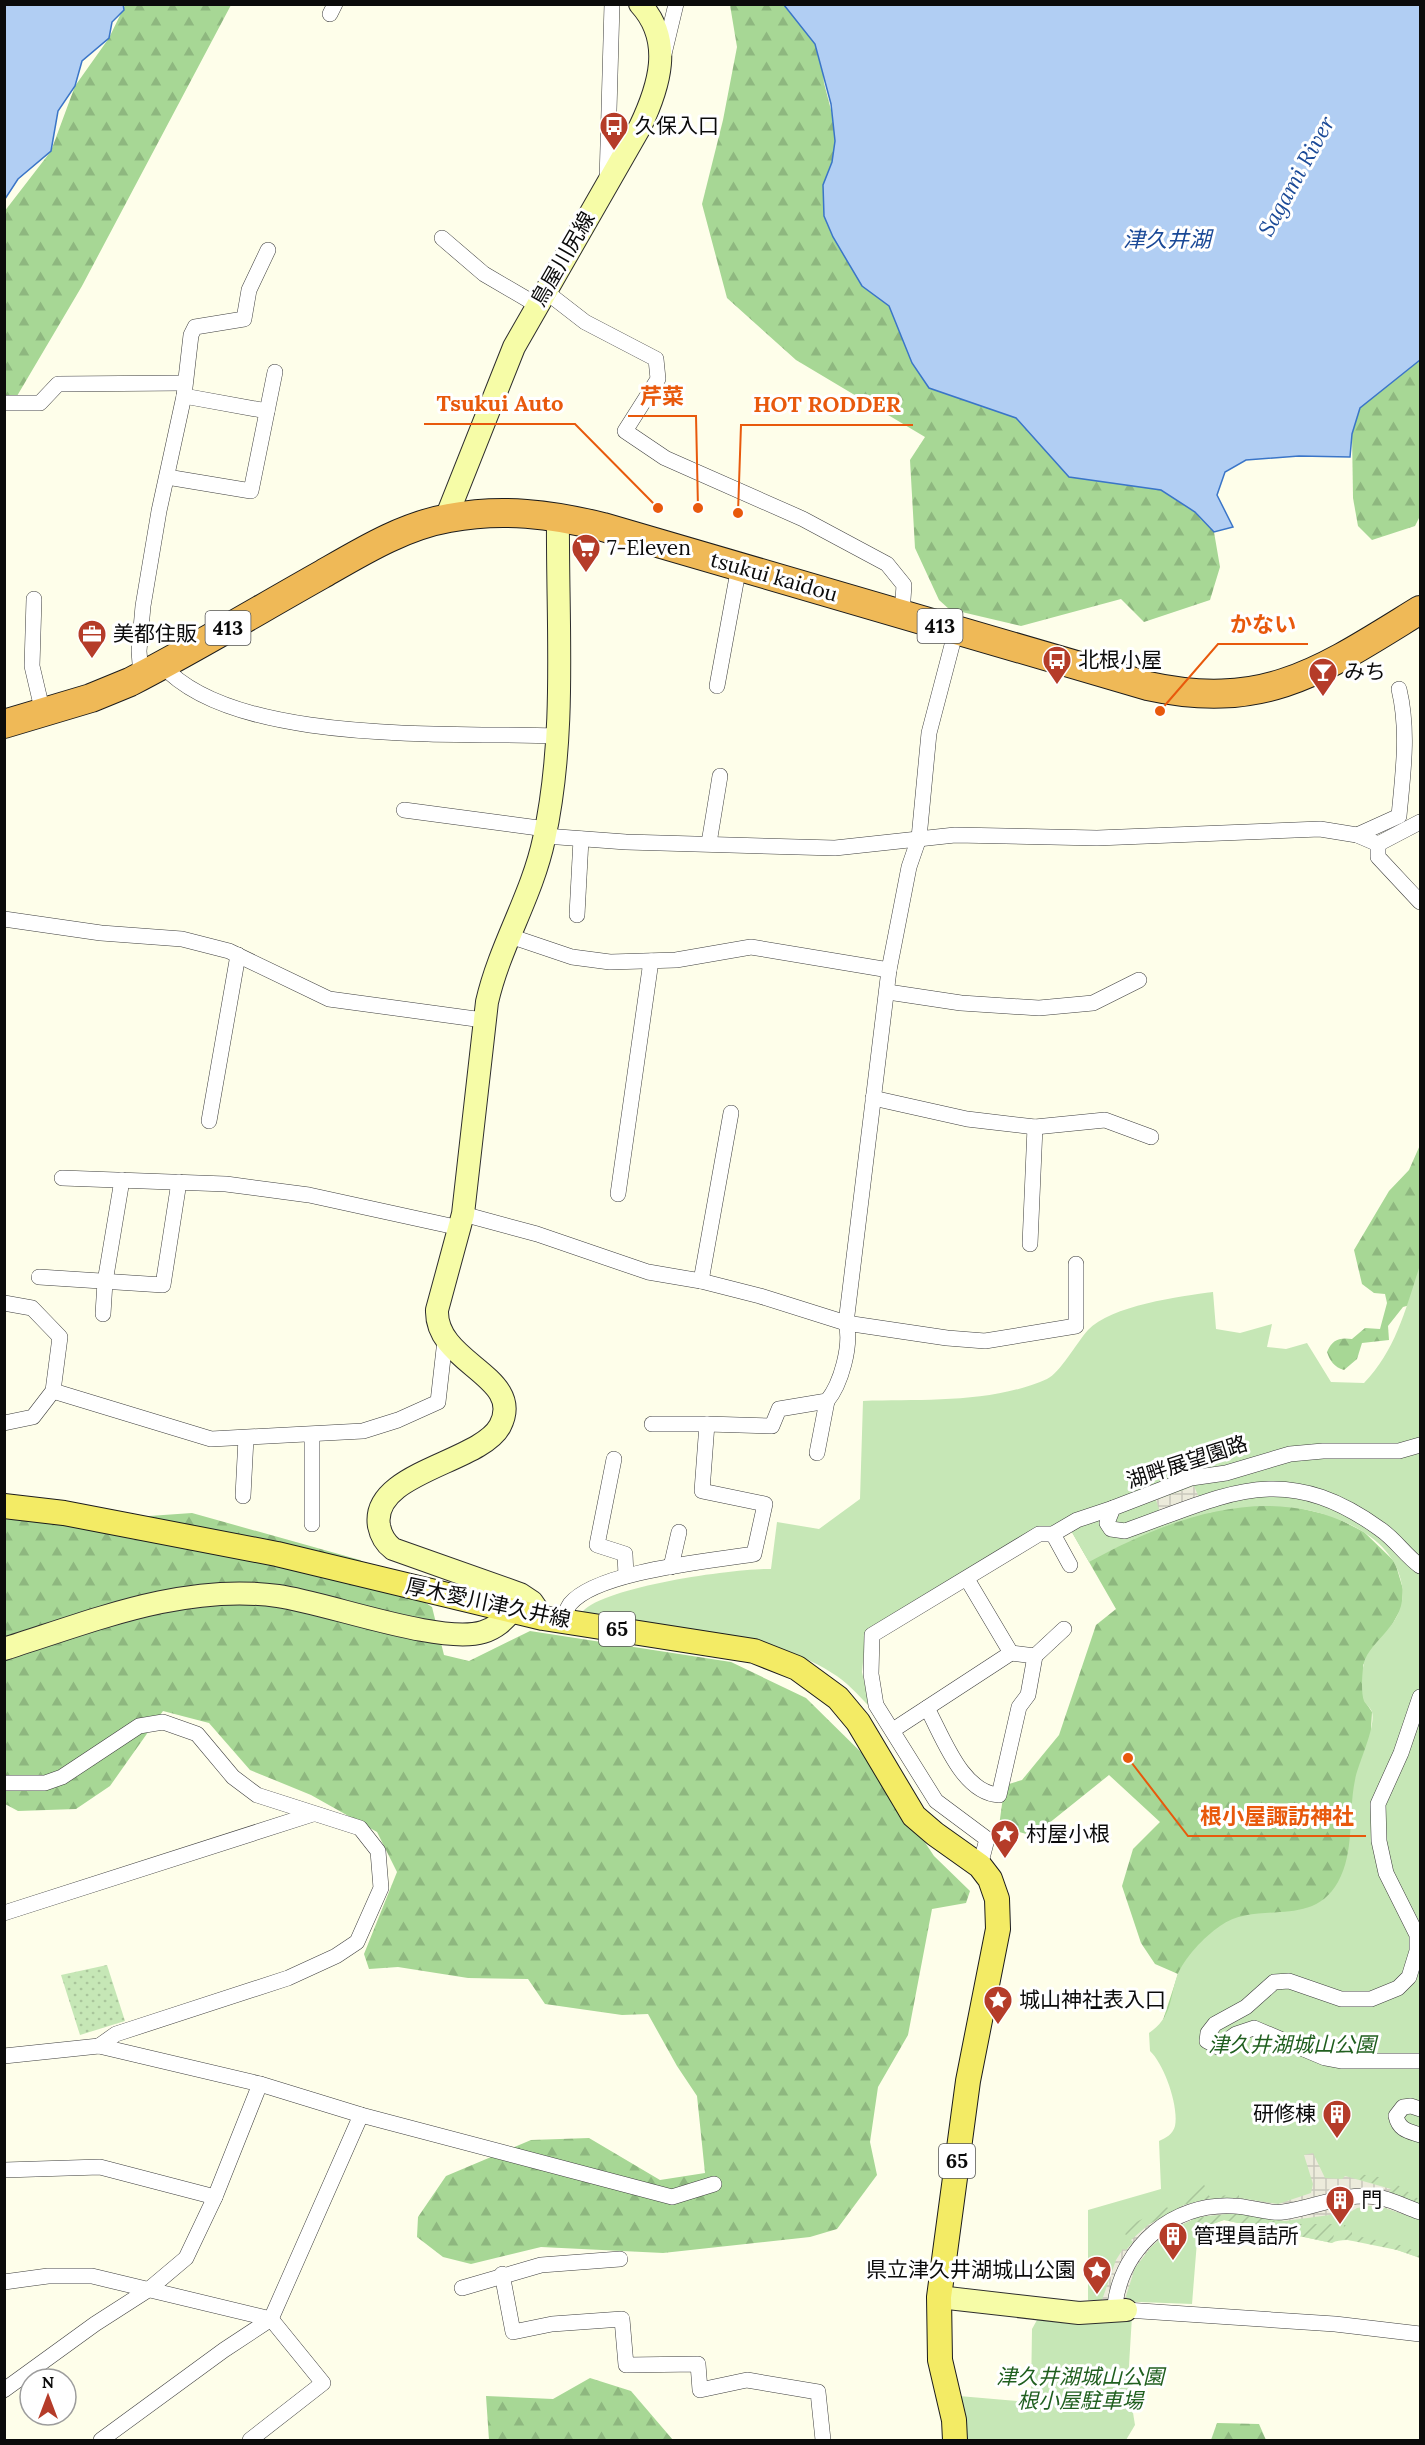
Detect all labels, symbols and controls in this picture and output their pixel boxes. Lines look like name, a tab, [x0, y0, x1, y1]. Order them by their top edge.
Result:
bus stop icon: 久保入口	[598, 110, 630, 152]
water label: Sagami River	[1251, 110, 1341, 241]
place label: 久保入口	[635, 112, 719, 139]
street label: 鳥屋川尻線	[525, 207, 601, 311]
water label: 津久井湖	[1123, 225, 1214, 253]
callout: 芹菜	[628, 376, 696, 416]
text: 芹菜	[640, 382, 684, 410]
callout: Tsukui Auto	[424, 384, 575, 424]
callout: HOT RODDER	[741, 385, 913, 425]
text: Tsukui Auto	[437, 389, 563, 417]
text: HOT RODDER	[753, 390, 901, 418]
supermarket icon: 7-Eleven	[570, 532, 602, 574]
place label: 7-Eleven	[607, 534, 691, 561]
street label: tsukui kaidou	[707, 545, 841, 608]
callout: かない	[1218, 604, 1308, 644]
road number: 413	[918, 609, 962, 643]
text: かない	[1230, 610, 1296, 638]
road number: 413	[206, 611, 250, 645]
office icon: 美都住販	[76, 618, 108, 660]
place label: 美都住販	[113, 620, 197, 647]
bus stop icon: 北根小屋	[1041, 644, 1073, 686]
place label: 北根小屋	[1078, 646, 1162, 673]
bar icon: みち	[1307, 656, 1339, 698]
place label: みち	[1344, 658, 1386, 685]
street label: 湖畔展望園路	[1123, 1429, 1251, 1494]
street label: 厚木愛川津久井線	[403, 1572, 573, 1633]
road number: 65	[599, 1612, 635, 1646]
callout: 根小屋諏訪神社	[1188, 1796, 1366, 1836]
text: 根小屋諏訪神社	[1200, 1802, 1354, 1830]
place icon: 村屋小根	[989, 1818, 1021, 1860]
place label: 村屋小根	[1026, 1820, 1110, 1847]
place icon: 城山神社表入口	[982, 1984, 1014, 2026]
place label: 城山神社表入口	[1019, 1986, 1166, 2013]
park label: 津久井湖城山公園	[1208, 2031, 1379, 2058]
building icon: 研修棟	[1321, 2098, 1353, 2140]
place label: 研修棟	[1253, 2100, 1316, 2127]
road number: 65	[939, 2144, 975, 2178]
building icon: 門	[1324, 2184, 1356, 2226]
place label: 門	[1361, 2186, 1382, 2213]
building icon: 管理員詰所	[1157, 2220, 1189, 2262]
place label: 管理員詰所	[1194, 2222, 1299, 2249]
place icon: 県立津久井湖城山公園	[1081, 2254, 1113, 2296]
place label: 県立津久井湖城山公園	[866, 2256, 1076, 2283]
park label: 津久井湖城山公園 根小屋駐車場	[996, 2363, 1167, 2414]
north arrow	[18, 2367, 78, 2427]
text: N	[42, 2372, 54, 2392]

